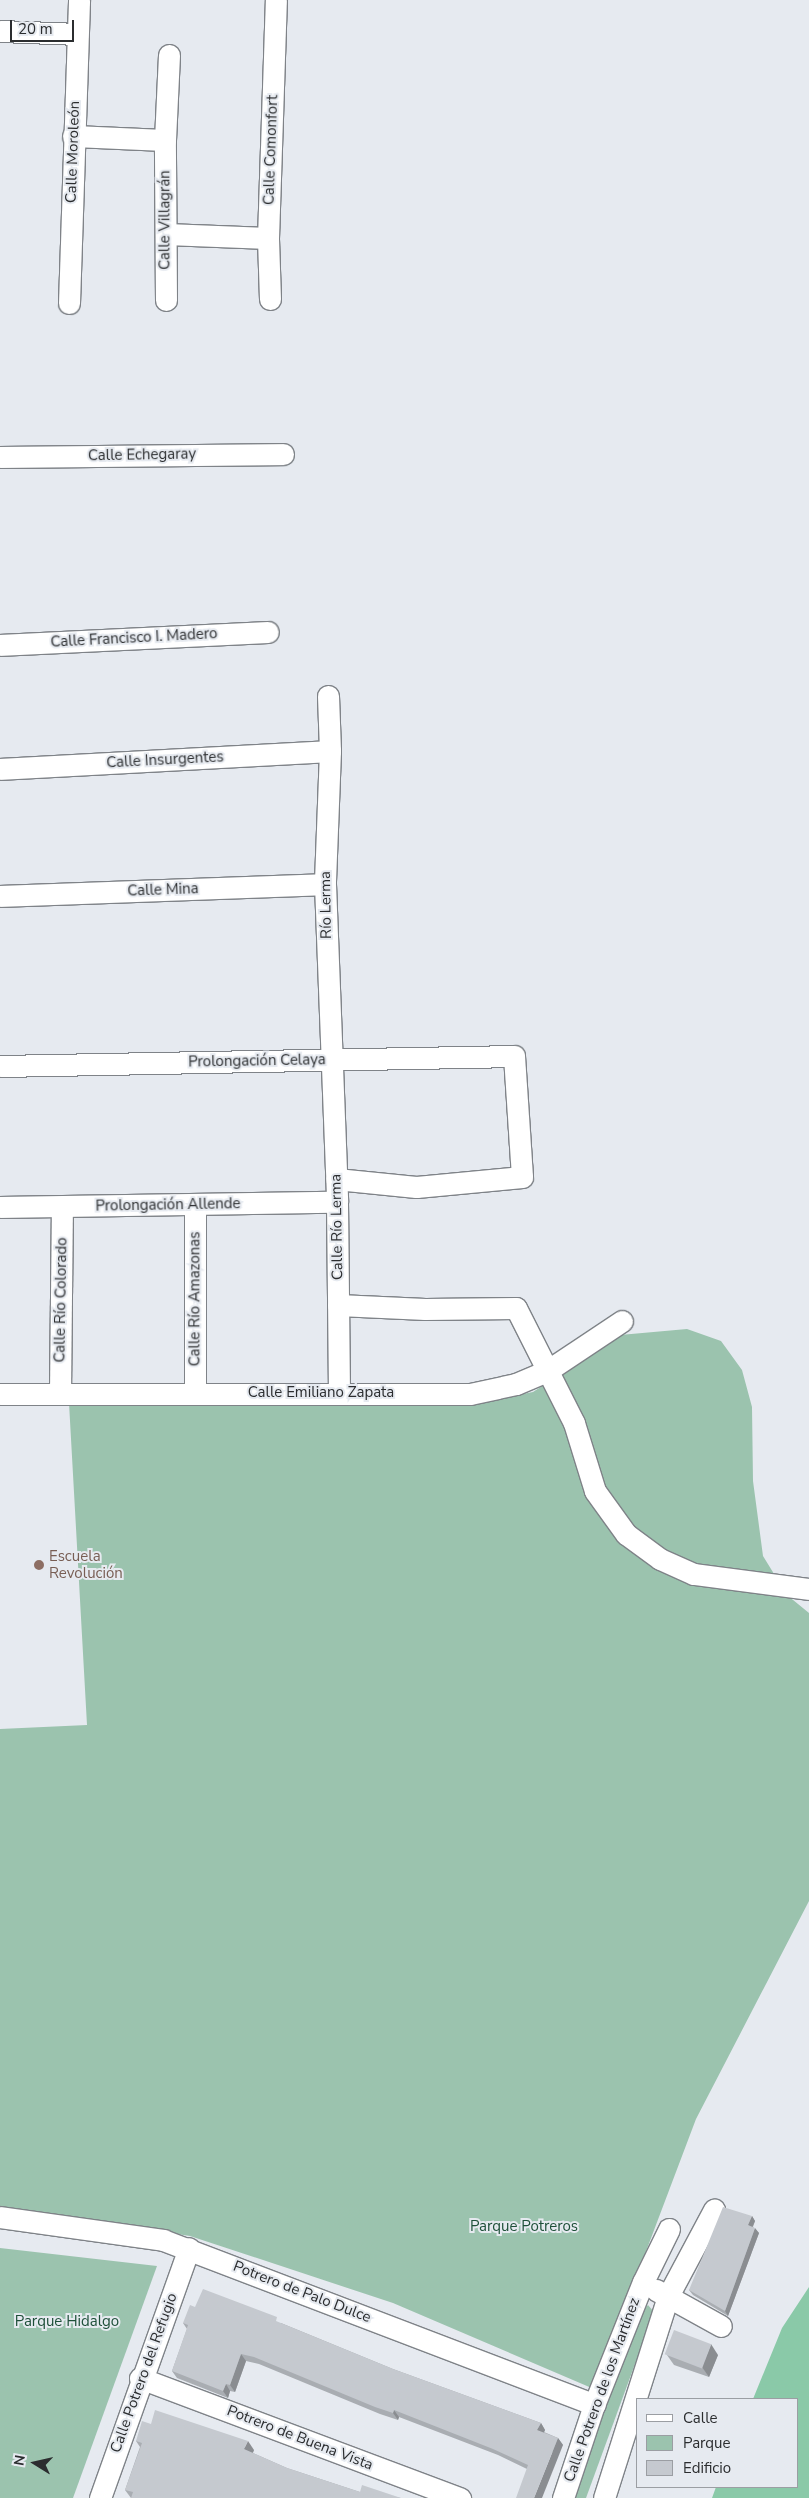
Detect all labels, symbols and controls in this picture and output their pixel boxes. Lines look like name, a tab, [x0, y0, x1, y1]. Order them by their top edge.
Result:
scale bar	[12, 10, 76, 42]
text: 20 m	[18, 19, 53, 39]
street label: Calle Comonfort	[260, 95, 282, 205]
street label: Calle Moroleón	[62, 101, 84, 203]
street label: Calle Villagrán	[156, 170, 174, 270]
street label: Calle Echegaray	[88, 445, 196, 465]
street label: Calle Francisco I. Madero	[50, 625, 218, 651]
street label: Calle Insurgentes	[106, 748, 224, 772]
street label: Río Lerma	[316, 871, 336, 939]
street label: Calle Mina	[127, 880, 199, 900]
street label: Prolongación Celaya	[188, 1051, 326, 1071]
street label: Calle Río Lerma	[327, 1174, 347, 1280]
street label: Prolongación Allende	[95, 1195, 241, 1215]
street label: Calle Río Amazonas	[186, 1232, 204, 1366]
street label: Calle Río Colorado	[51, 1237, 71, 1363]
street label: Calle Emiliano Zapata	[248, 1384, 394, 1402]
place label: Escuela Revolución	[49, 1547, 123, 1582]
marker: Escuela Revolución	[33, 1559, 45, 1571]
park label: Parque Potreros	[470, 2218, 578, 2236]
street label: Potrero de Palo Dulce	[230, 2257, 374, 2327]
street label: Calle Potrero del Refugio	[107, 2291, 181, 2455]
street label: Calle Potrero de los Martínez	[560, 2295, 644, 2485]
park label: Parque Hidalgo	[15, 2313, 119, 2331]
legend	[636, 2398, 799, 2488]
street label: Potrero de Buena Vista	[224, 2402, 376, 2474]
text: Calle	[683, 2408, 718, 2428]
text: Parque	[683, 2433, 731, 2453]
north arrow	[10, 2438, 60, 2488]
text: N	[9, 2454, 30, 2467]
text: Edificio	[683, 2458, 731, 2478]

